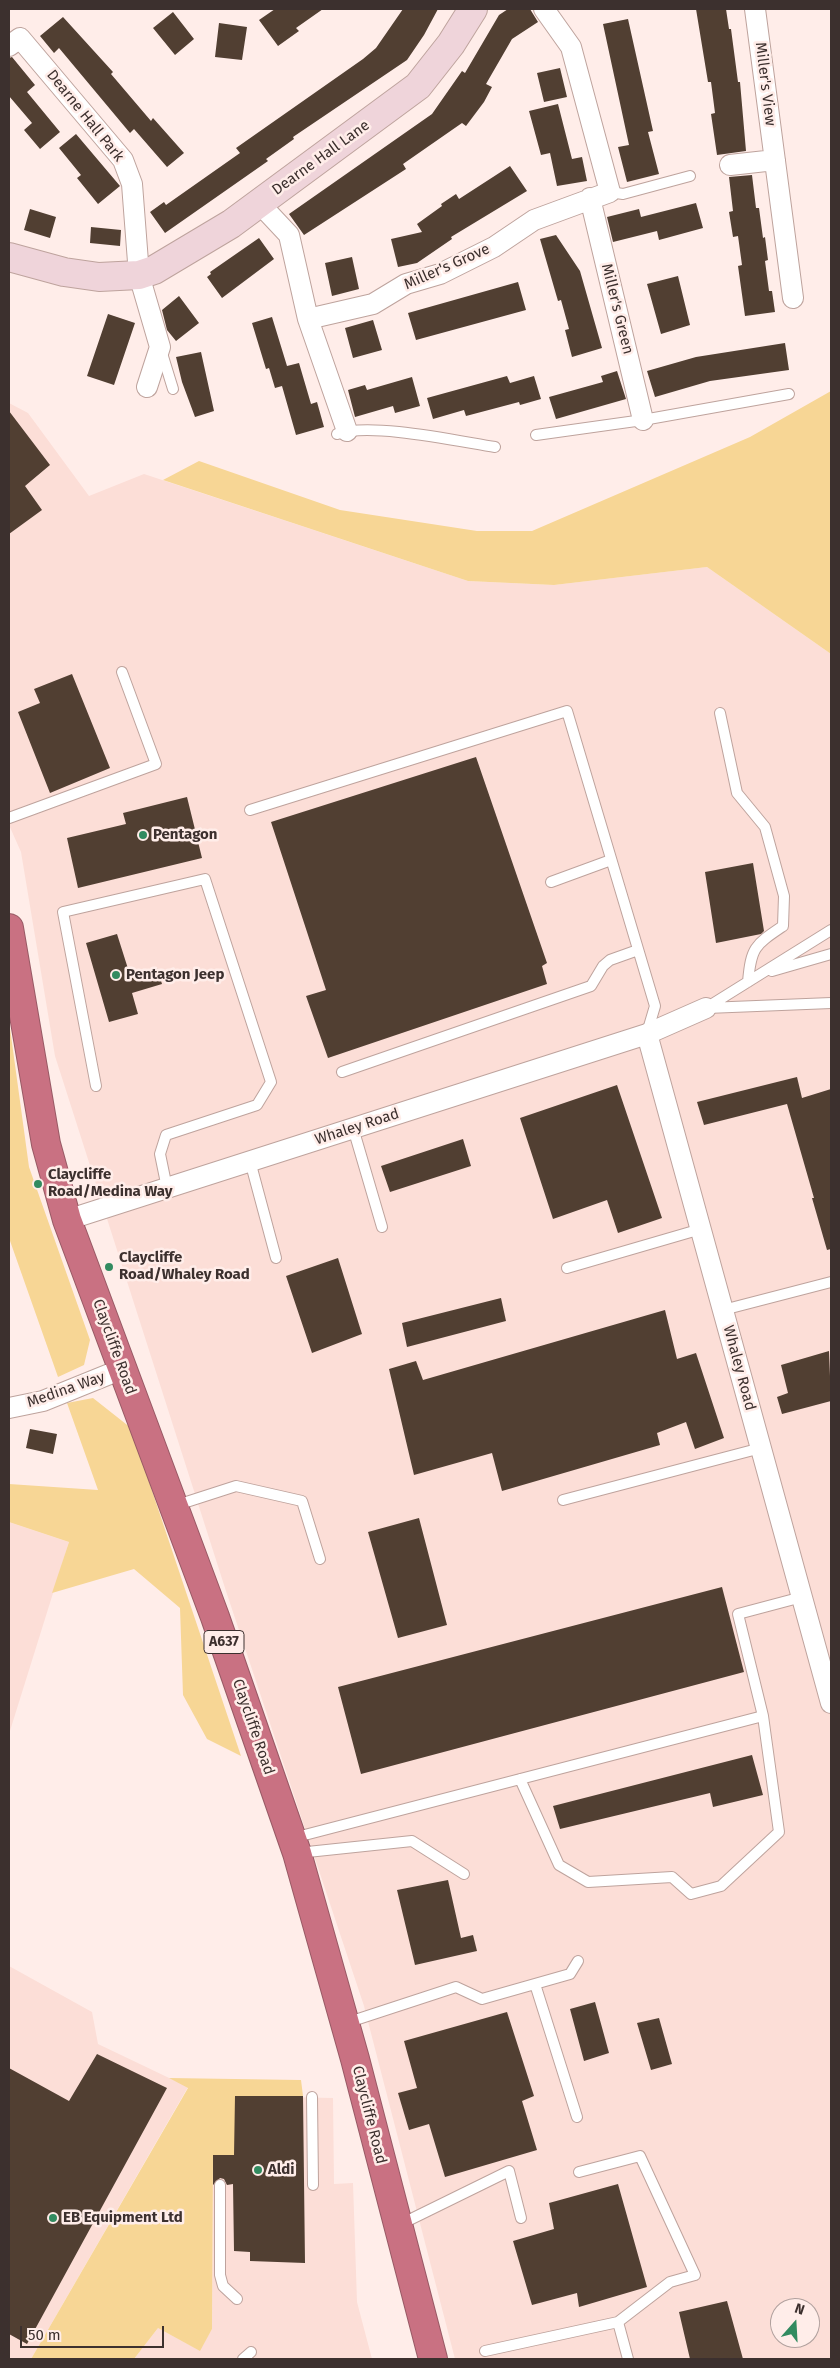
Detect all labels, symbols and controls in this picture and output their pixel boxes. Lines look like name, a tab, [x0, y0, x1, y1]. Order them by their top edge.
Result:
street label: Miller's View	[751, 41, 779, 127]
street label: Dearne Hall Park	[42, 66, 128, 166]
street label: Dearne Hall Lane	[269, 117, 373, 199]
street label: Miller's Grove	[401, 240, 493, 294]
street label: Miller's Green	[597, 262, 637, 356]
place label: Pentagon	[153, 826, 218, 844]
marker: Pentagon	[137, 829, 149, 841]
place label: Pentagon Jeep	[126, 966, 224, 984]
marker: Pentagon Jeep	[110, 969, 122, 981]
street label: Whaley Road	[313, 1105, 401, 1149]
place label: Claycliffe Road/Medina Way	[48, 1166, 172, 1201]
marker: Claycliffe Road/Medina Way	[32, 1178, 44, 1190]
place label: Claycliffe Road/Whaley Road	[119, 1249, 250, 1284]
marker: Claycliffe Road/Whaley Road	[103, 1261, 115, 1273]
street label: Claycliffe Road	[88, 1297, 140, 1397]
street label: Whaley Road	[719, 1323, 759, 1413]
street label: Medina Way	[25, 1368, 107, 1412]
road number: A637	[204, 1630, 244, 1654]
street label: Claycliffe Road	[228, 1677, 278, 1777]
street label: Claycliffe Road	[348, 2064, 390, 2166]
place label: Aldi	[268, 2161, 294, 2179]
marker: Aldi	[252, 2164, 264, 2176]
place label: EB Equipment Ltd	[63, 2209, 183, 2227]
marker: EB Equipment Ltd	[47, 2212, 59, 2224]
north arrow	[770, 2298, 820, 2348]
text: N	[793, 2300, 807, 2319]
scale bar	[22, 2316, 166, 2348]
text: 50 m	[28, 2326, 61, 2344]

